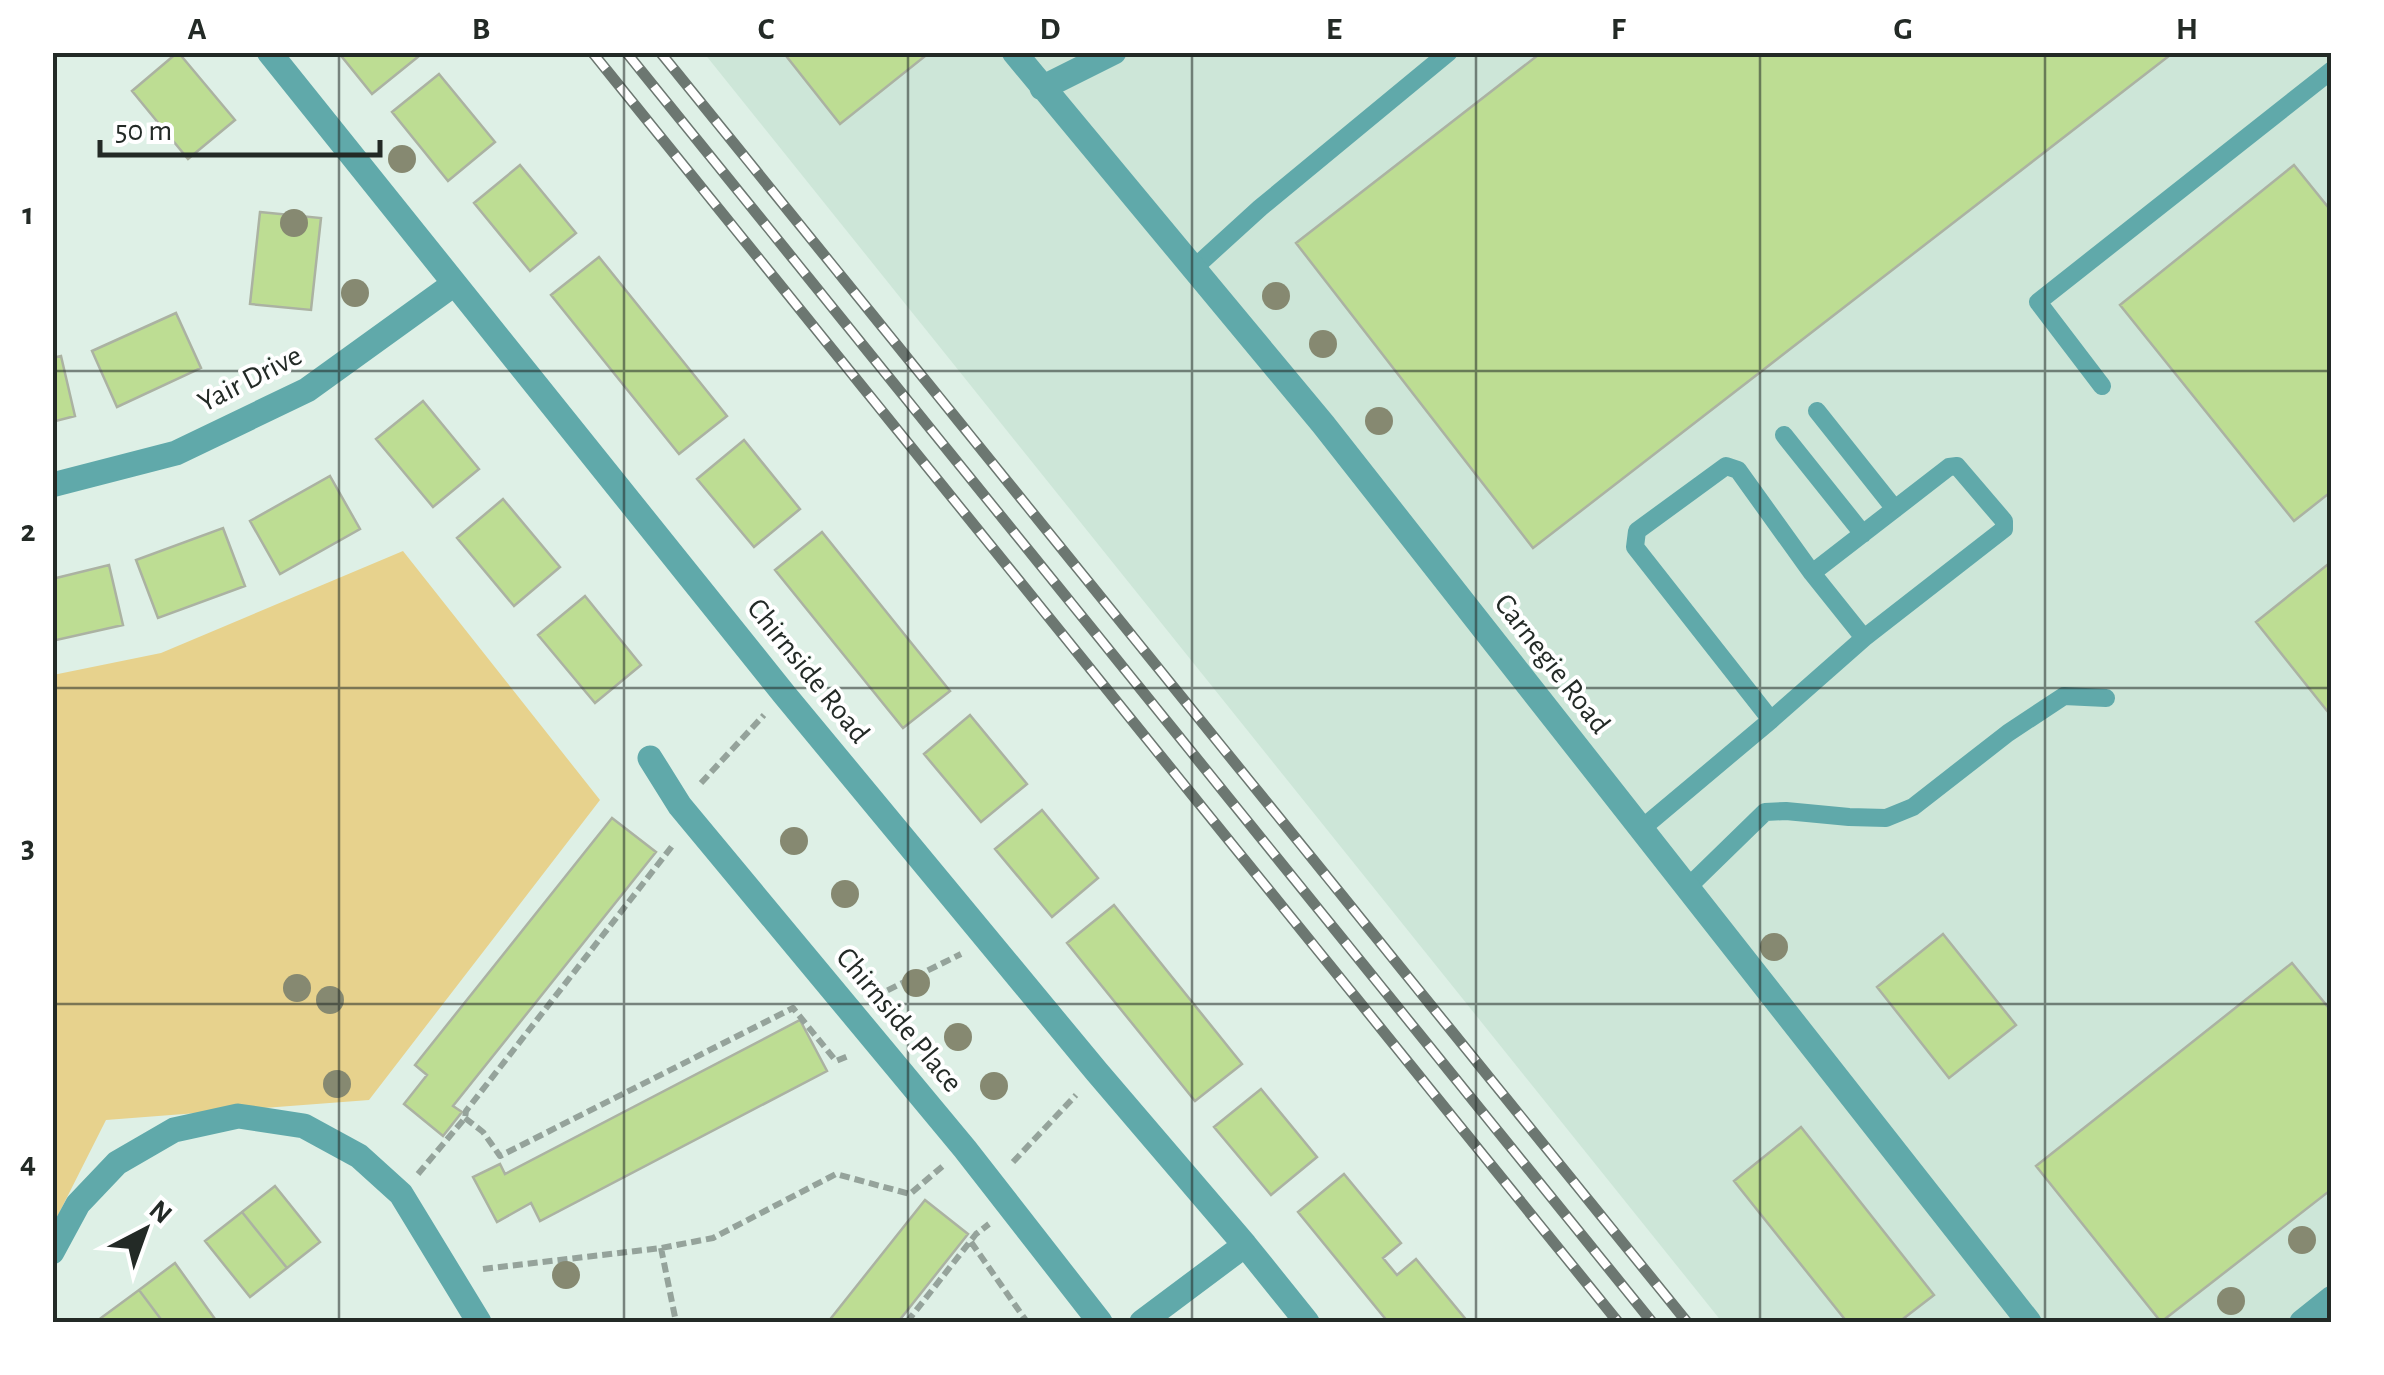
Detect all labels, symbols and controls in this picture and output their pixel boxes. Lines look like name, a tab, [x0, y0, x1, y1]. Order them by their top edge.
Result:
text: A	[187, 13, 207, 45]
text: B	[472, 13, 490, 45]
text: C	[758, 13, 775, 45]
text: D	[1040, 13, 1061, 45]
text: E	[1326, 13, 1342, 45]
text: F	[1611, 13, 1627, 45]
text: G	[1893, 13, 1913, 45]
text: H	[2176, 13, 2198, 45]
scale bar	[100, 95, 380, 157]
text: 50 m	[115, 116, 172, 146]
text: 1	[22, 198, 34, 230]
street label: Yair Drive	[193, 340, 307, 418]
text: 2	[20, 515, 36, 547]
street label: Carnegie Road	[1488, 588, 1616, 740]
street label: Chirnside Road	[741, 593, 875, 749]
text: 3	[21, 831, 35, 863]
street label: Chirnside Place	[830, 942, 968, 1098]
text: 4	[20, 1147, 36, 1179]
north arrow	[95, 1180, 195, 1280]
text: N	[144, 1196, 177, 1230]

